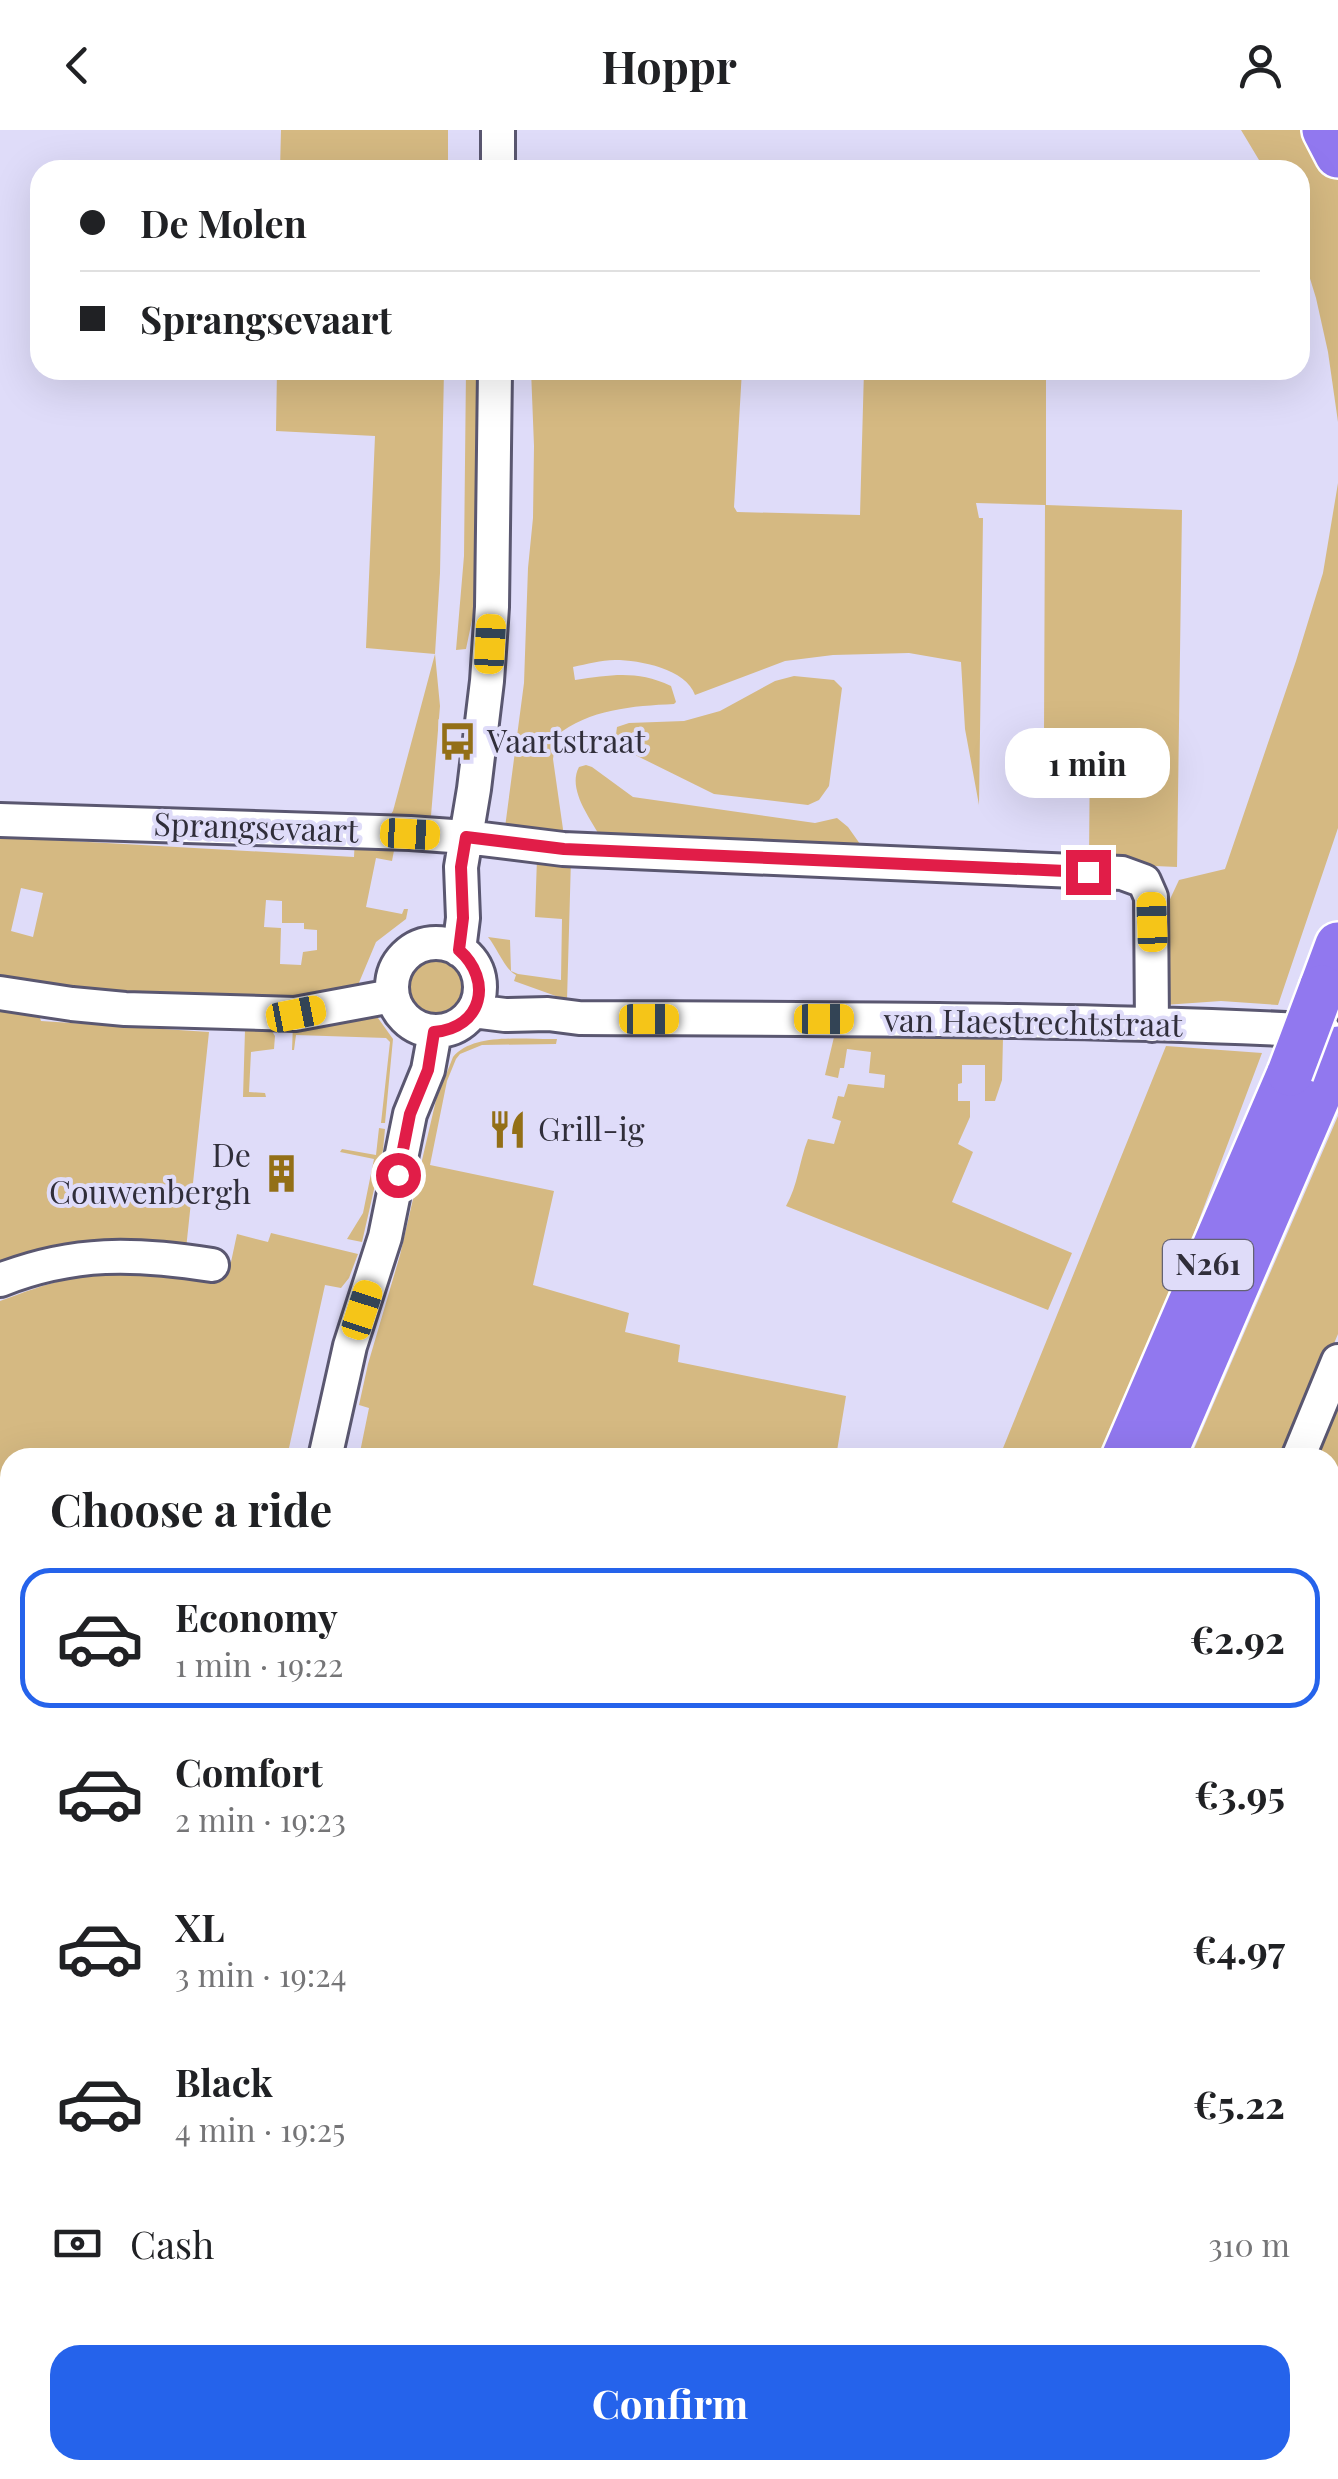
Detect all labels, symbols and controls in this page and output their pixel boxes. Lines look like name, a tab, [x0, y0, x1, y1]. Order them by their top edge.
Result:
text: Hoppr	[601, 35, 737, 95]
icon: back	[50, 38, 105, 93]
icon: person	[1233, 38, 1288, 93]
text: De Molen	[140, 197, 307, 248]
text: Sprangsevaart	[140, 293, 392, 344]
car	[473, 613, 507, 675]
place label: Vaartstraat	[486, 718, 646, 761]
bus stop icon: Vaartstraat	[436, 721, 478, 763]
callout: 1 min	[1006, 727, 1170, 797]
text: 1 min	[1048, 741, 1127, 784]
street label: Sprangsevaart	[153, 800, 360, 851]
car	[379, 817, 441, 851]
route end	[1066, 850, 1111, 895]
car	[1136, 891, 1168, 953]
car	[264, 994, 328, 1034]
street label: van Haestrechtstraat	[882, 996, 1183, 1045]
car	[619, 1004, 679, 1034]
car	[794, 1004, 854, 1034]
place label: Grill-ig	[538, 1106, 645, 1149]
restaurant icon: Grill-ig	[487, 1109, 529, 1151]
place label: De Couwenbergh	[49, 1132, 251, 1212]
building icon: De Couwenbergh	[260, 1153, 302, 1195]
route start	[376, 1153, 421, 1198]
road number: N261	[1163, 1240, 1253, 1290]
car	[338, 1277, 386, 1343]
text: Choose a ride	[50, 1478, 332, 1538]
text: Economy	[175, 1591, 338, 1642]
icon: car	[55, 1593, 145, 1683]
text: €2.92	[1190, 1613, 1285, 1664]
text: 1 min · 19:22	[175, 1642, 343, 1685]
text: Comfort	[175, 1746, 323, 1797]
icon: car	[55, 1748, 145, 1838]
text: €3.95	[1194, 1768, 1285, 1819]
text: 2 min · 19:23	[175, 1797, 346, 1840]
text: XL	[175, 1901, 224, 1952]
icon: car	[55, 1903, 145, 1993]
text: €4.97	[1192, 1923, 1285, 1974]
text: 3 min · 19:24	[175, 1952, 346, 1995]
text: Black	[175, 2056, 273, 2107]
icon: car	[55, 2058, 145, 2148]
text: €5.22	[1193, 2078, 1285, 2129]
text: 4 min · 19:25	[175, 2107, 345, 2150]
icon: cash	[50, 2216, 105, 2271]
text: Cash	[130, 2218, 214, 2269]
text: 310 m	[1208, 2222, 1290, 2265]
button: Confirm	[50, 2345, 1290, 2460]

